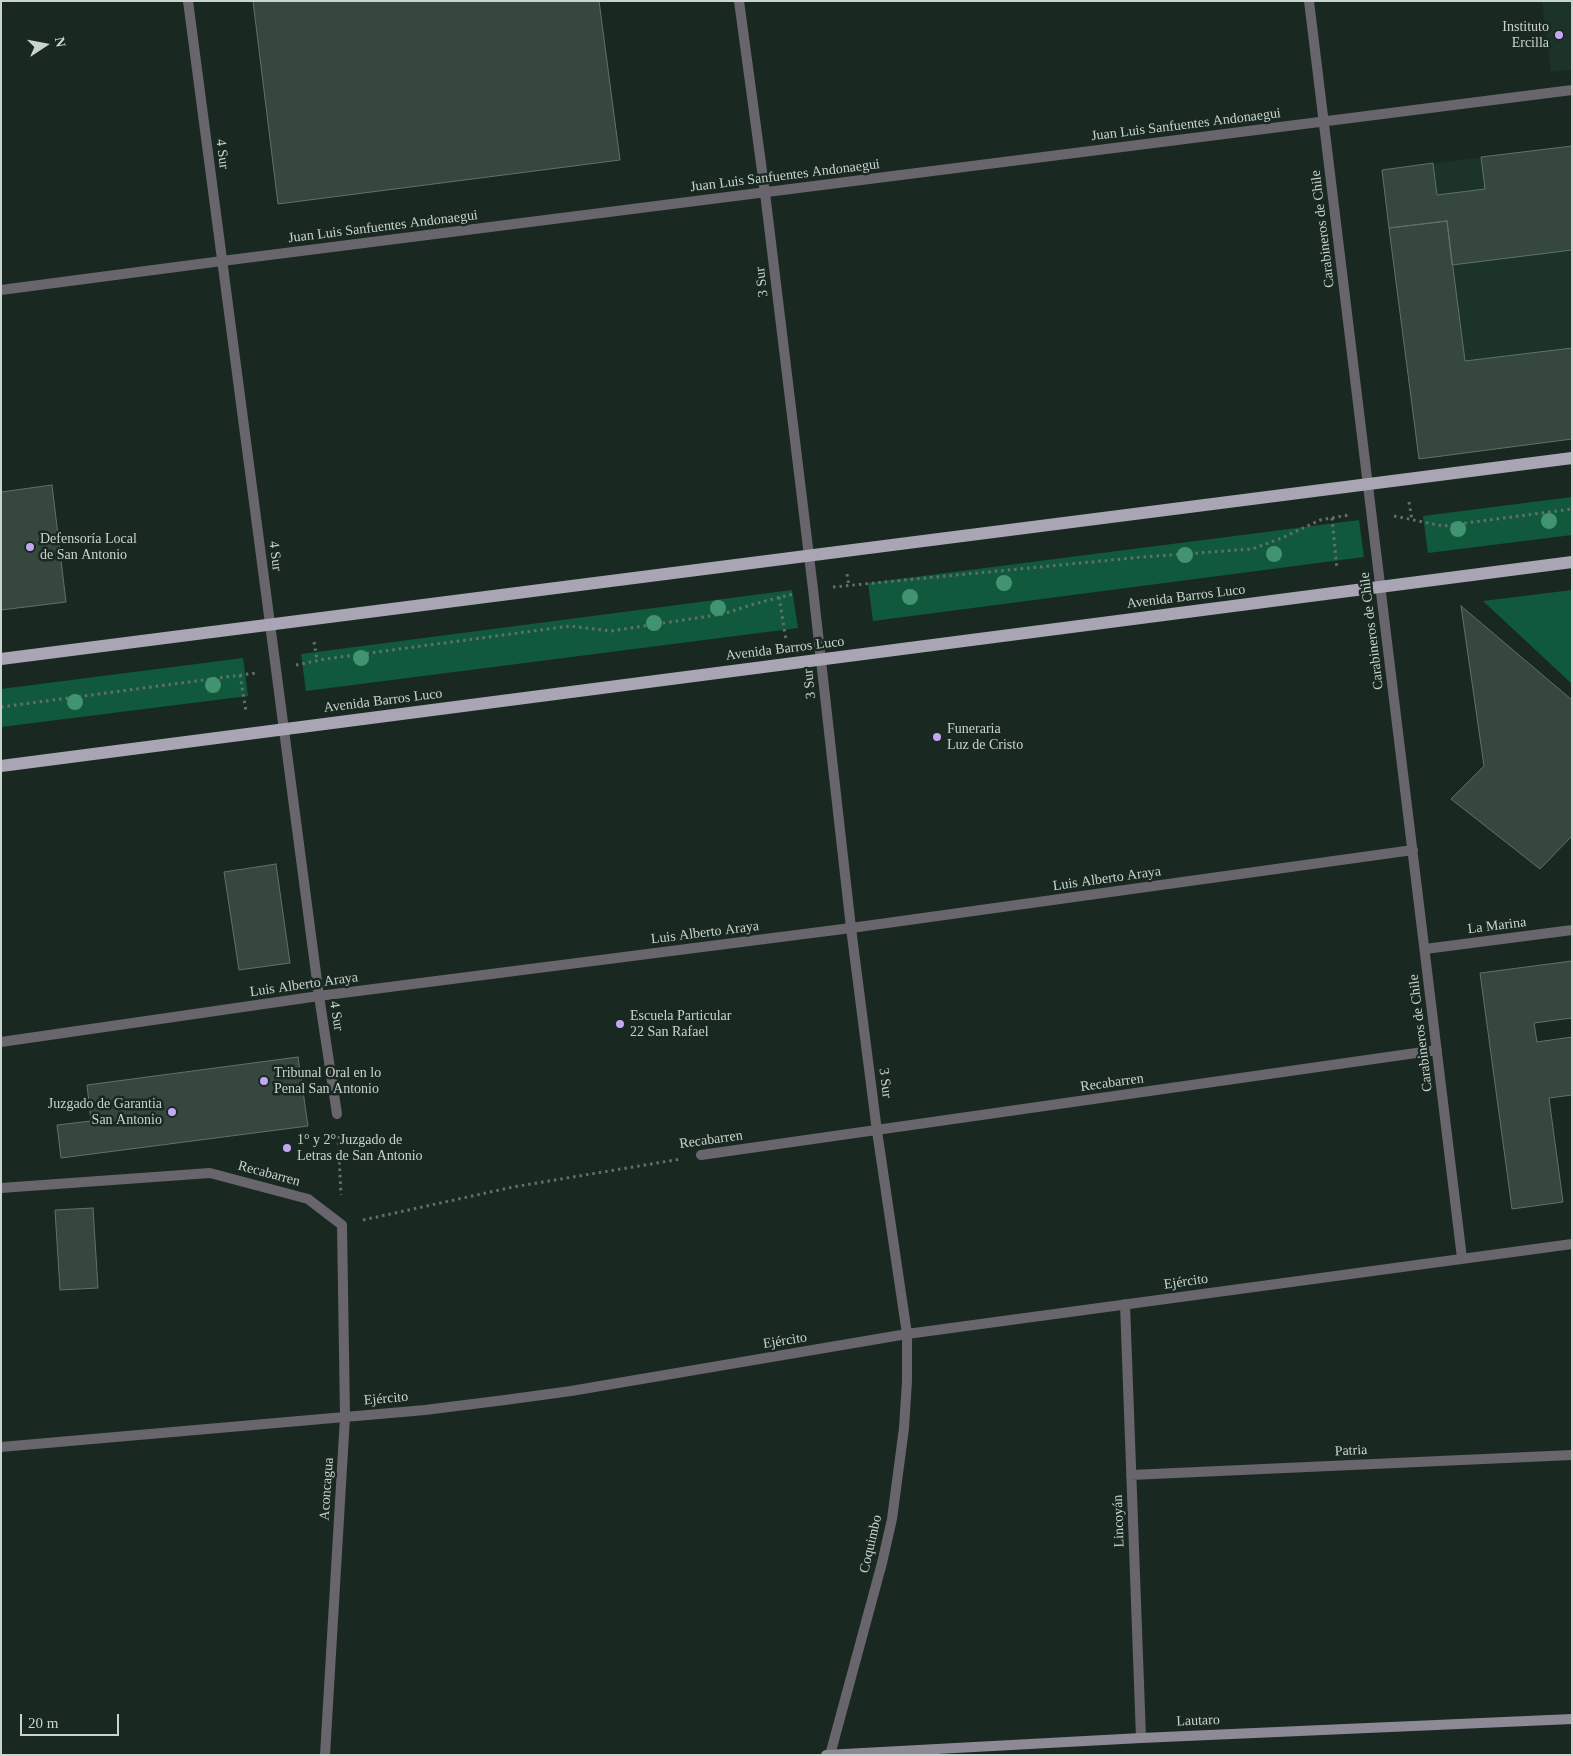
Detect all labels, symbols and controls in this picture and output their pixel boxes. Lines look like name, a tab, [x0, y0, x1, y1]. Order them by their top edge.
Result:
place label: Instituto Ercilla	[1502, 19, 1549, 52]
north arrow	[20, 20, 70, 70]
marker: Instituto Ercilla	[1553, 29, 1565, 41]
text: N	[52, 36, 69, 48]
street label: Juan Luis Sanfuentes Andonaegui	[1090, 105, 1282, 145]
street label: 4 Sur	[212, 138, 232, 170]
street label: Juan Luis Sanfuentes Andonaegui	[689, 156, 881, 196]
street label: Carabineros de Chile	[1307, 169, 1339, 289]
street label: Juan Luis Sanfuentes Andonaegui	[287, 207, 479, 247]
street label: 3 Sur	[752, 266, 772, 298]
place label: Defensoría Local de San Antonio	[40, 531, 137, 564]
street label: 4 Sur	[265, 540, 285, 572]
marker: Defensoría Local de San Antonio	[24, 541, 36, 553]
street label: Carabineros de Chile	[1356, 571, 1388, 691]
street label: Avenida Barros Luco	[1126, 581, 1246, 613]
street label: Avenida Barros Luco	[725, 633, 845, 665]
street label: 3 Sur	[800, 668, 820, 700]
street label: Avenida Barros Luco	[323, 685, 443, 717]
place label: Funeraria Luz de Cristo	[947, 721, 1023, 754]
marker: Funeraria Luz de Cristo	[931, 731, 943, 743]
street label: Luis Alberto Araya	[1052, 863, 1162, 895]
street label: La Marina	[1467, 914, 1527, 938]
street label: Luis Alberto Araya	[650, 918, 760, 948]
street label: Luis Alberto Araya	[249, 969, 359, 1001]
street label: Carabineros de Chile	[1405, 973, 1437, 1093]
street label: 4 Sur	[325, 1000, 347, 1032]
place label: Escuela Particular 22 San Rafael	[630, 1008, 731, 1040]
marker: Escuela Particular 22 San Rafael	[614, 1018, 626, 1030]
place label: Tribunal Oral en lo Penal San Antonio	[274, 1065, 381, 1098]
street label: 3 Sur	[875, 1067, 895, 1099]
street label: Recabarren	[1079, 1070, 1145, 1096]
marker: Tribunal Oral en lo Penal San Antonio	[258, 1075, 270, 1087]
place label: Juzgado de Garantia San Antonio	[48, 1096, 162, 1128]
marker: Juzgado de Garantia San Antonio	[166, 1106, 178, 1118]
street label: Recabarren	[678, 1127, 744, 1153]
place label: 1° y 2° Juzgado de Letras de San Antonio	[297, 1132, 423, 1164]
marker: 1° y 2° Juzgado de Letras de San Antonio	[281, 1142, 293, 1154]
street label: Recabarren	[236, 1158, 302, 1190]
street label: Ejército	[1163, 1271, 1209, 1293]
street label: Ejército	[762, 1329, 808, 1353]
street label: Ejército	[363, 1389, 409, 1409]
street label: Patria	[1334, 1442, 1368, 1460]
street label: Aconcagua	[316, 1457, 338, 1521]
street label: Lincoyán	[1110, 1494, 1128, 1548]
street label: Coquimbo	[856, 1513, 886, 1575]
scale bar	[22, 1704, 121, 1736]
street label: Lautaro	[1176, 1712, 1220, 1730]
text: 20 m	[28, 1715, 58, 1731]

